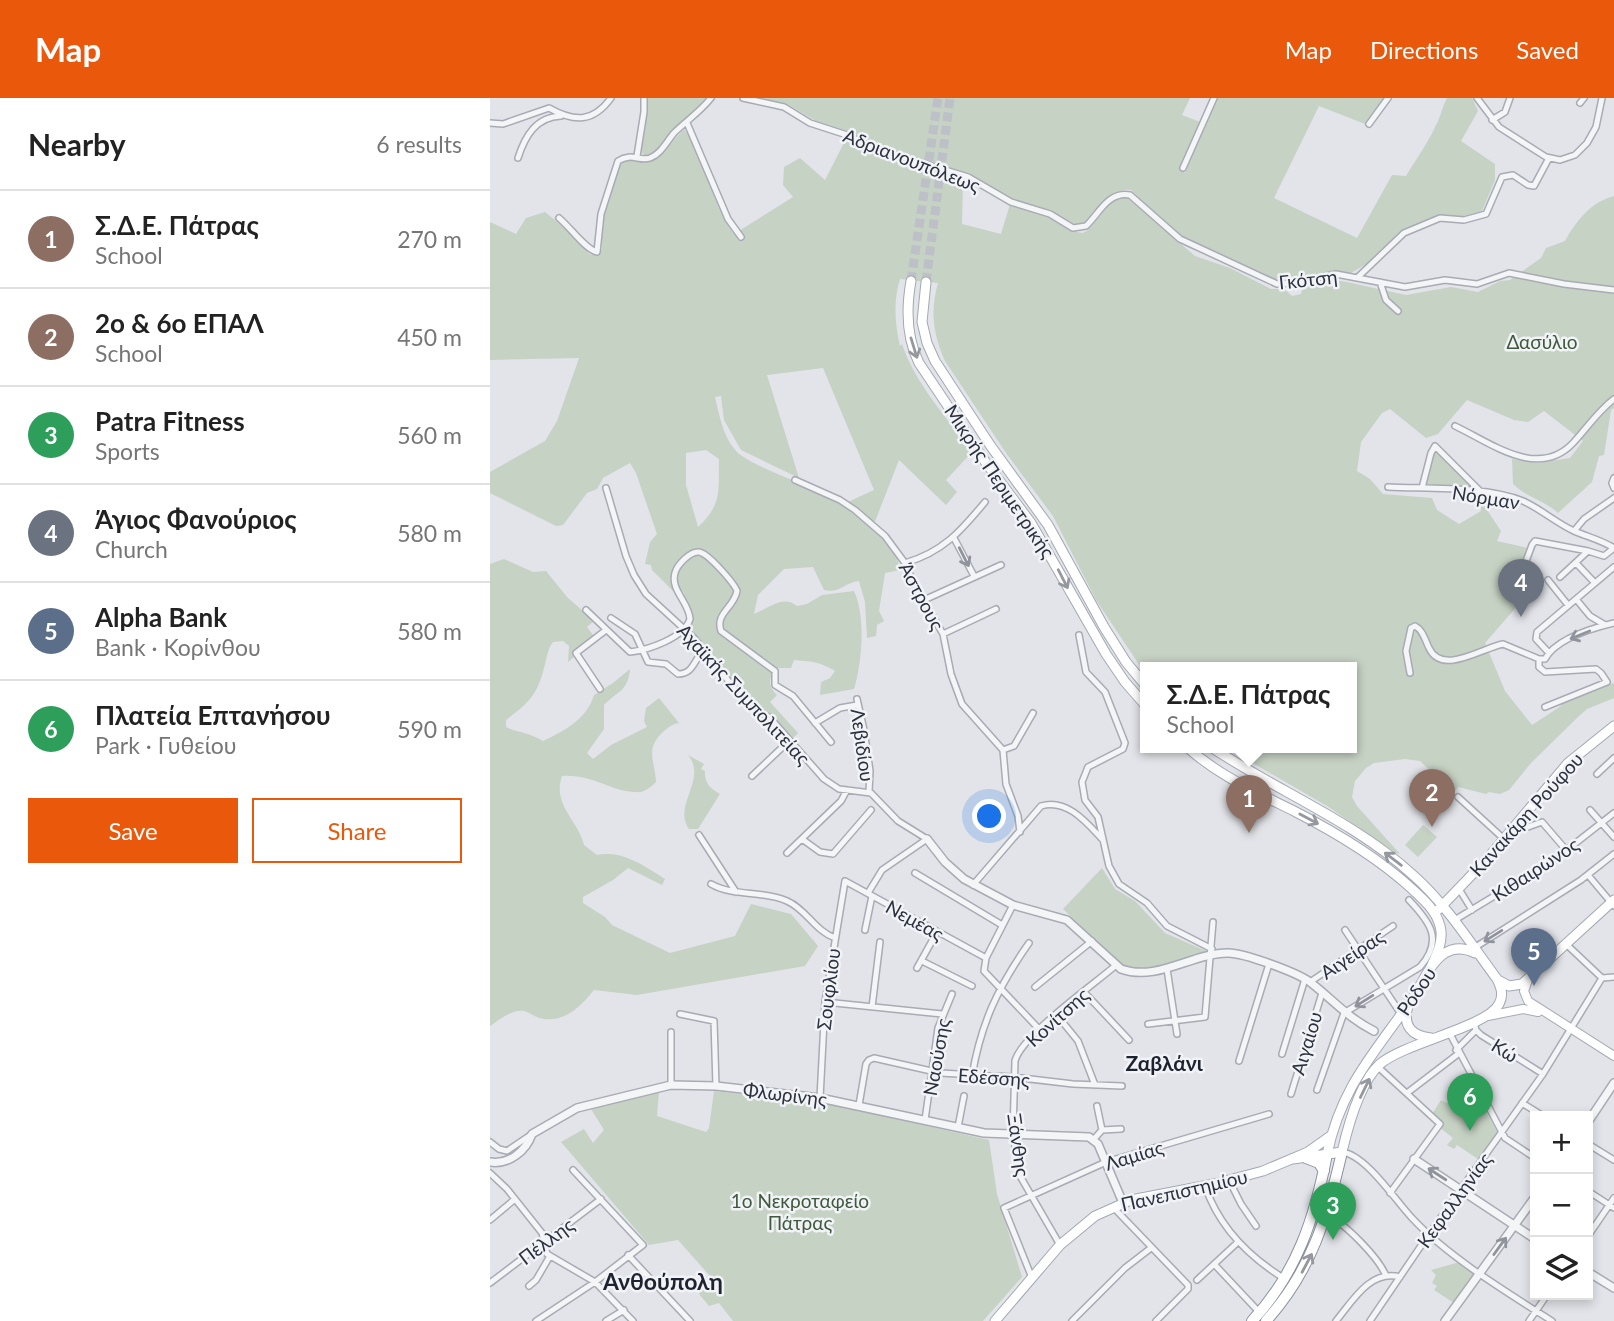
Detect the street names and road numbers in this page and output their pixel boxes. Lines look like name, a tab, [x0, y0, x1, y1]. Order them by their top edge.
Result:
street label: Αδριανουπόλεως	[840, 123, 984, 197]
street label: Γκότση	[1278, 264, 1338, 294]
street label: Μικρής Περιμετρικής	[940, 400, 1060, 562]
street label: Νόρμαν	[1451, 480, 1522, 514]
street label: Άστρους	[895, 558, 949, 634]
street label: Αχαϊκής Συμπολιτείας	[673, 619, 815, 769]
street label: Λεβιδίου	[846, 707, 880, 783]
street label: Κανακάρη Ρούφου	[1464, 747, 1588, 881]
street label: Κιθαιρώνος	[1487, 832, 1583, 906]
street label: Νεμέας	[882, 895, 948, 945]
street label: Αιγείρας	[1316, 924, 1388, 984]
street label: Σουφλίου	[812, 947, 844, 1031]
street label: Ρόδου	[1392, 962, 1440, 1020]
street label: Κονίτσης	[1021, 983, 1093, 1051]
street label: Αιγαίου	[1285, 1009, 1327, 1077]
street label: Ναούσης	[918, 1016, 954, 1097]
street label: Κώ	[1488, 1033, 1522, 1067]
street label: Εδέσσης	[957, 1063, 1031, 1091]
street label: Φλωρίνης	[742, 1077, 829, 1111]
street label: Ξάνθης	[1003, 1112, 1035, 1178]
street label: Λαμίας	[1102, 1135, 1166, 1175]
street label: Κεφαλληνίας	[1412, 1148, 1496, 1252]
street label: Πανεπιστημίου	[1118, 1164, 1250, 1216]
street label: Πέλλης	[514, 1213, 578, 1269]

